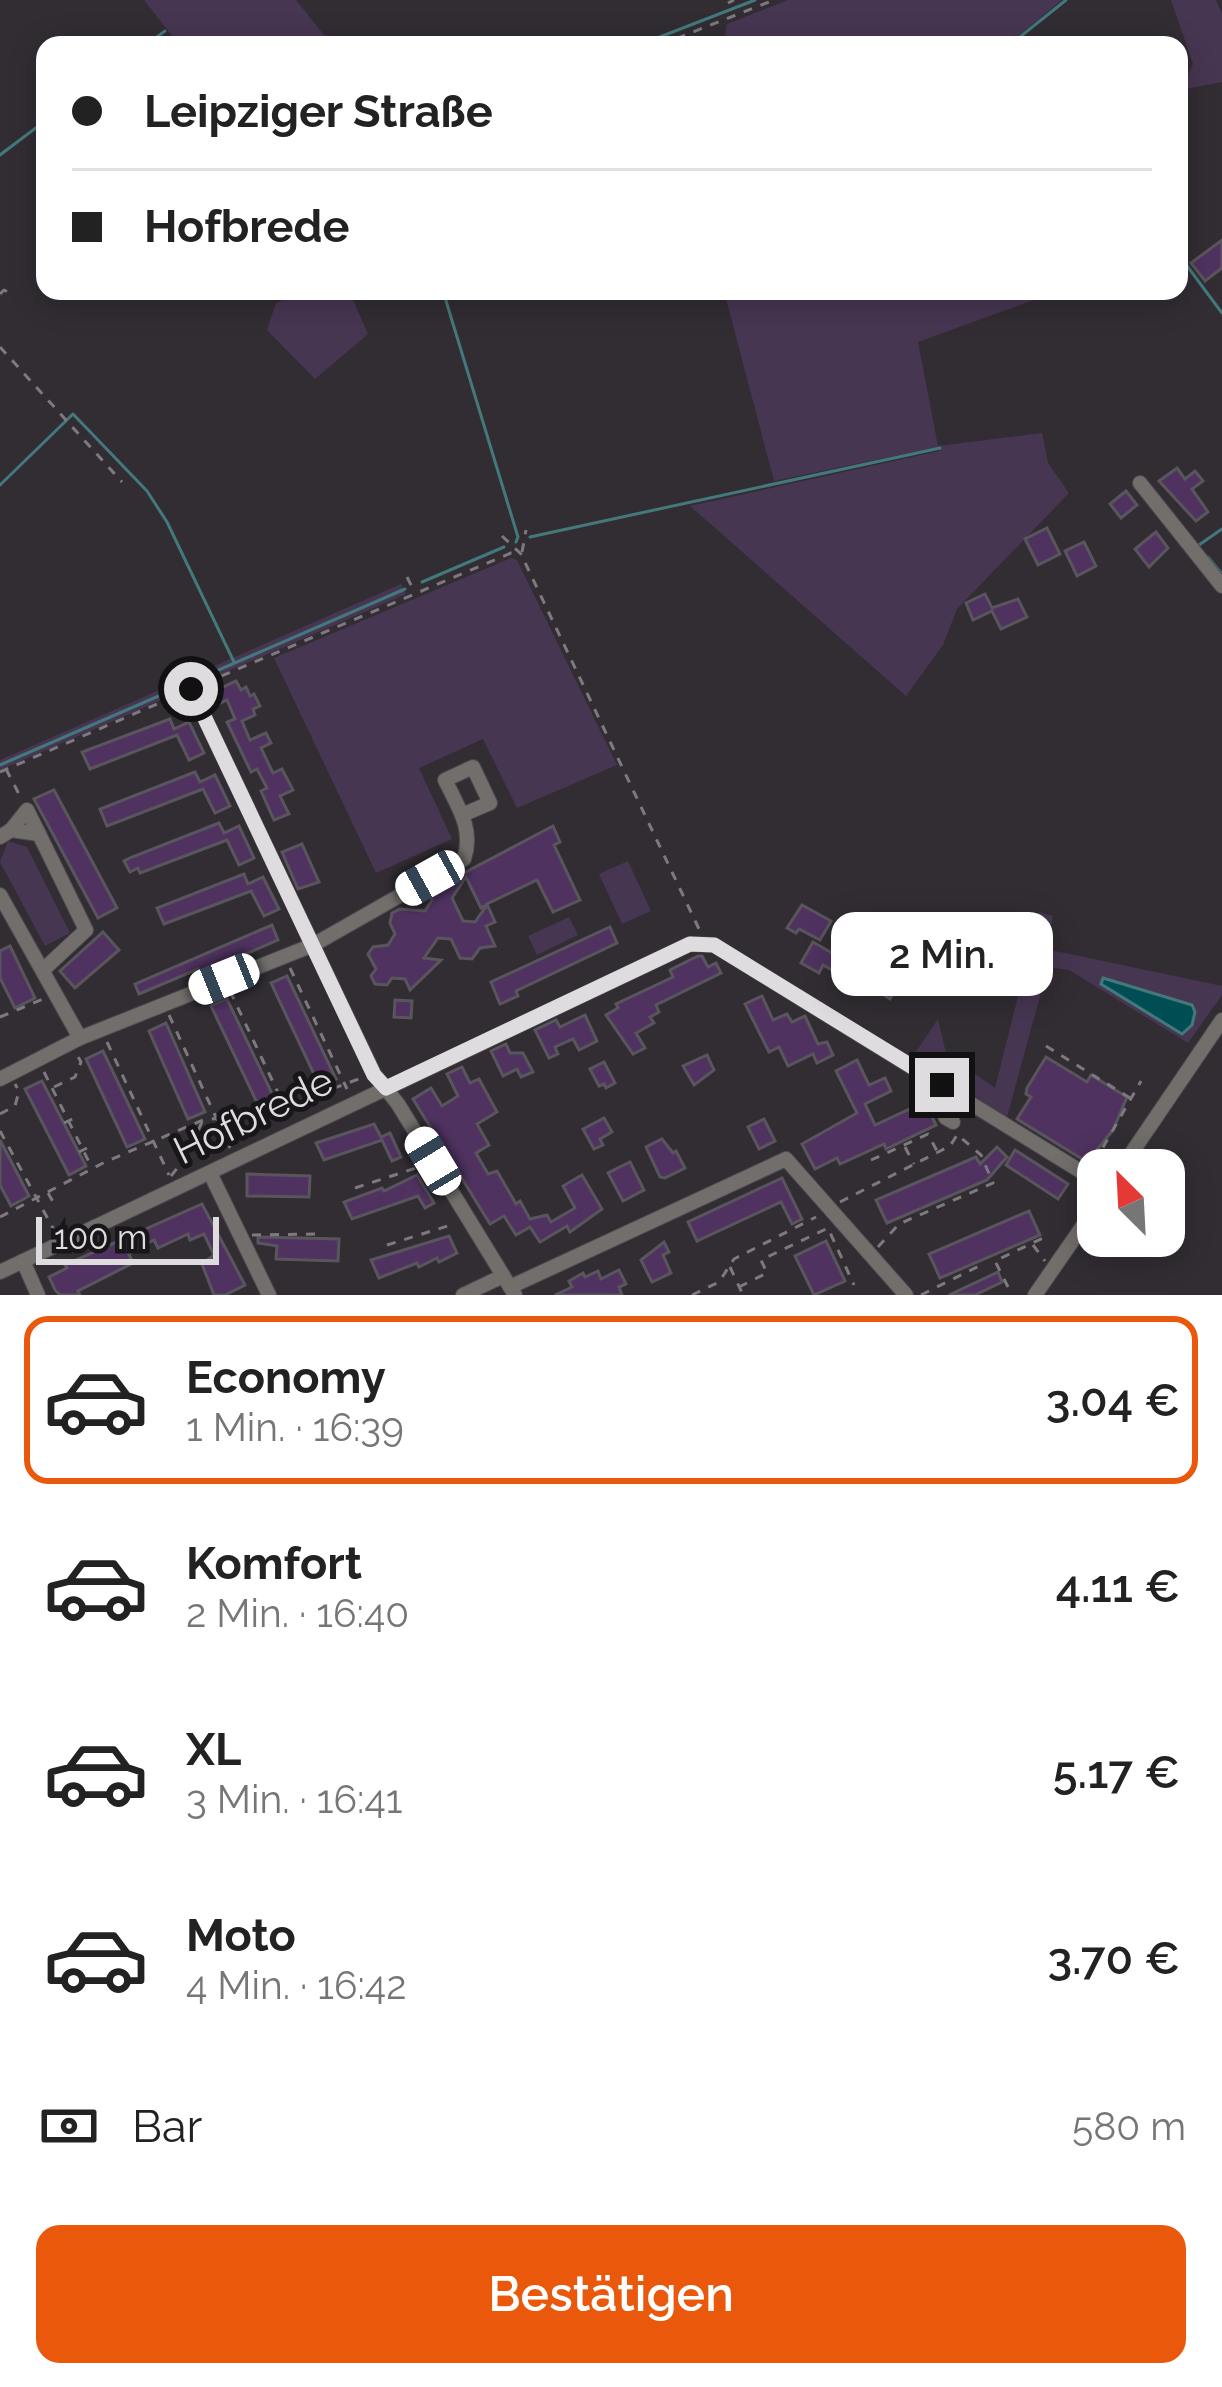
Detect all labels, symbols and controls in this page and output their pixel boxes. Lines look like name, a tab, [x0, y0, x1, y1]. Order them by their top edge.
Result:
text: Leipziger Straße	[144, 85, 493, 138]
text: Hofbrede	[144, 200, 349, 253]
route start	[164, 662, 218, 716]
car	[390, 845, 470, 911]
callout: 2 Min.	[831, 911, 1053, 995]
text: 2 Min.	[889, 931, 995, 977]
car	[184, 949, 264, 1009]
street label: Hofbrede	[166, 1057, 340, 1173]
route end	[915, 1058, 969, 1112]
car	[399, 1121, 467, 1201]
north arrow	[1077, 1149, 1185, 1257]
map controls	[1077, 1149, 1185, 1257]
scale bar	[36, 1211, 219, 1264]
text: 100 m	[54, 1218, 147, 1257]
icon: car	[42, 1346, 150, 1454]
text: Economy	[186, 1351, 386, 1404]
text: 3.04 €	[1046, 1374, 1180, 1427]
text: 1 Min. · 16:39	[186, 1404, 404, 1450]
icon: car	[42, 1532, 150, 1640]
text: Komfort	[186, 1537, 362, 1590]
text: 4.11 €	[1056, 1560, 1180, 1613]
text: 2 Min. · 16:40	[186, 1590, 409, 1636]
icon: car	[42, 1718, 150, 1826]
text: XL	[186, 1723, 241, 1776]
text: 5.17 €	[1053, 1746, 1180, 1799]
text: 3 Min. · 16:41	[186, 1776, 402, 1822]
icon: car	[42, 1904, 150, 2012]
text: Moto	[186, 1909, 296, 1962]
text: 3.70 €	[1047, 1932, 1180, 1985]
text: 4 Min. · 16:42	[186, 1962, 406, 2008]
icon: cash	[36, 2093, 102, 2159]
text: Bar	[132, 2100, 202, 2153]
text: 580 m	[1072, 2103, 1186, 2149]
button: Bestätigen	[36, 2225, 1186, 2363]

